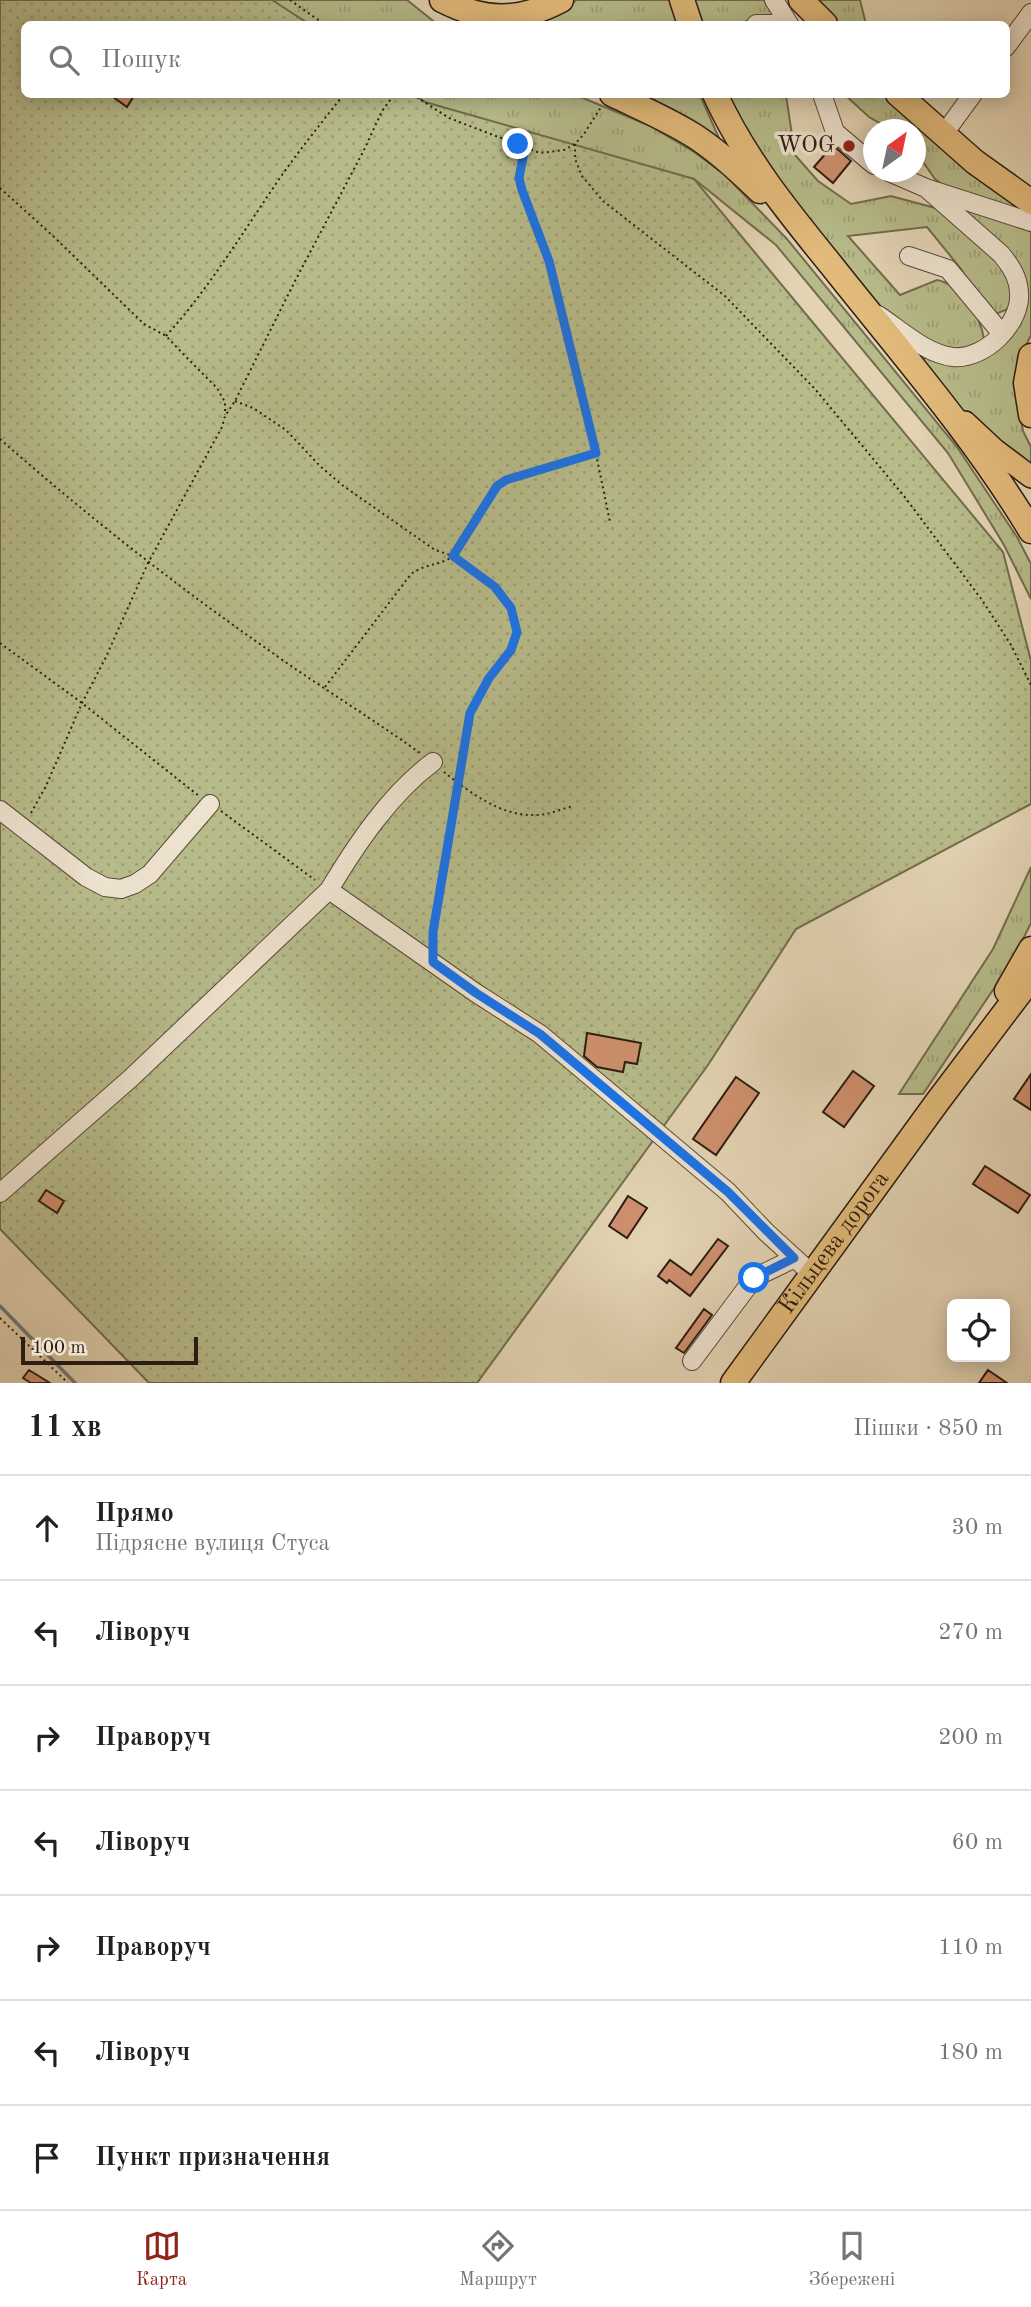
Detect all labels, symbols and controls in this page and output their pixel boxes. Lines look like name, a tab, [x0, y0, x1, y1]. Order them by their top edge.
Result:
search box	[21, 21, 1010, 98]
icon: search	[45, 41, 83, 79]
text: Пошук	[101, 47, 181, 73]
north arrow	[863, 119, 926, 182]
route end	[502, 128, 533, 159]
place label: WOG	[777, 134, 835, 158]
marker: WOG	[841, 138, 857, 154]
street label: Кільцева дорога	[775, 1167, 894, 1319]
route start	[738, 1262, 769, 1293]
map controls	[947, 1299, 1010, 1362]
button: locate	[947, 1299, 1010, 1362]
scale bar	[21, 1334, 198, 1366]
text: 100 m	[32, 1339, 85, 1358]
text: 11 хв	[28, 1413, 102, 1443]
text: Пішки · 850 m	[853, 1417, 1003, 1440]
text: Прямо	[95, 1501, 174, 1527]
icon: ahead	[28, 1509, 66, 1547]
text: 30 m	[952, 1516, 1003, 1539]
text: Підрясне вулиця Стуса	[95, 1532, 330, 1555]
icon: left	[28, 1614, 66, 1652]
text: Ліворуч	[95, 1620, 190, 1646]
text: 270 m	[938, 1621, 1003, 1644]
icon: right	[28, 1719, 66, 1757]
text: Праворуч	[95, 1725, 211, 1751]
text: 200 m	[938, 1726, 1003, 1749]
icon: left	[28, 1824, 66, 1862]
text: Ліворуч	[95, 1830, 190, 1856]
text: 60 m	[952, 1831, 1003, 1854]
icon: right	[28, 1929, 66, 1967]
text: Праворуч	[95, 1935, 211, 1961]
text: 110 m	[938, 1936, 1003, 1959]
icon: left	[28, 2034, 66, 2072]
text: Ліворуч	[95, 2040, 190, 2066]
text: 180 m	[938, 2041, 1003, 2064]
icon: arrive	[28, 2139, 66, 2177]
text: Пункт призначення	[95, 2145, 330, 2171]
tab: Карта	[136, 2227, 187, 2292]
tab: Маршрут	[459, 2227, 537, 2292]
tab: Збережені	[809, 2227, 895, 2292]

